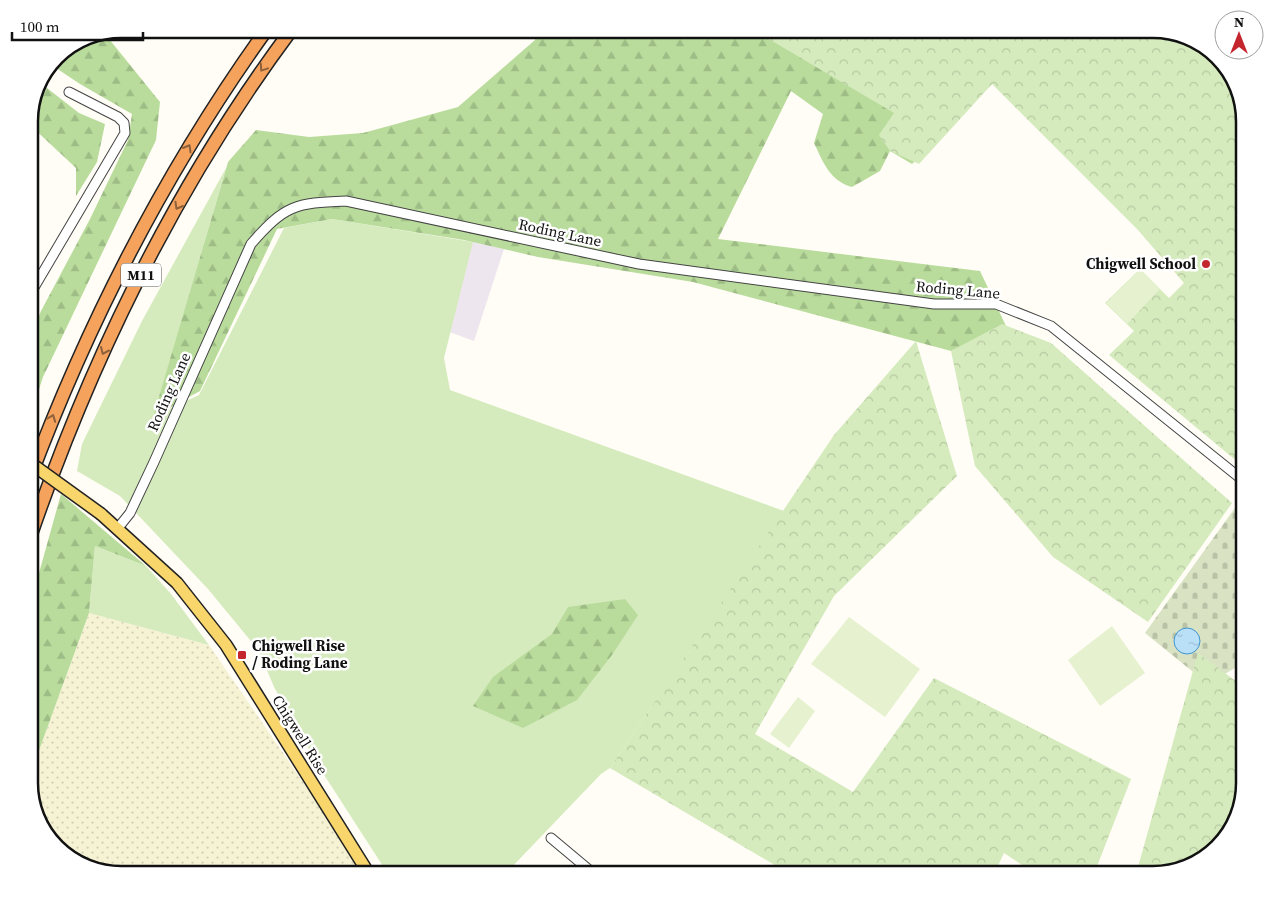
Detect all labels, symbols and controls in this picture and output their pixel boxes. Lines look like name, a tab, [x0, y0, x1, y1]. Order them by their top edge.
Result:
scale bar	[12, 10, 144, 42]
north arrow	[1214, 10, 1264, 60]
text: N	[1234, 12, 1244, 32]
text: 100 m	[20, 16, 60, 37]
one-way arrow	[260, 62, 269, 72]
one-way arrow	[182, 145, 192, 154]
one-way arrow	[174, 201, 184, 210]
street label: Roding Lane	[517, 213, 604, 252]
place label: Chigwell School	[1086, 253, 1196, 274]
marker: Chigwell School	[1200, 258, 1212, 270]
road number: M11	[121, 264, 161, 286]
street label: Roding Lane	[915, 275, 1001, 304]
one-way arrow	[99, 346, 110, 355]
street label: Roding Lane	[142, 349, 195, 435]
one-way arrow	[46, 414, 57, 423]
place label: Chigwell Rise / Roding Lane	[252, 635, 348, 673]
marker: Chigwell Rise / Roding Lane	[236, 649, 248, 661]
street label: Chigwell Rise	[268, 691, 333, 779]

